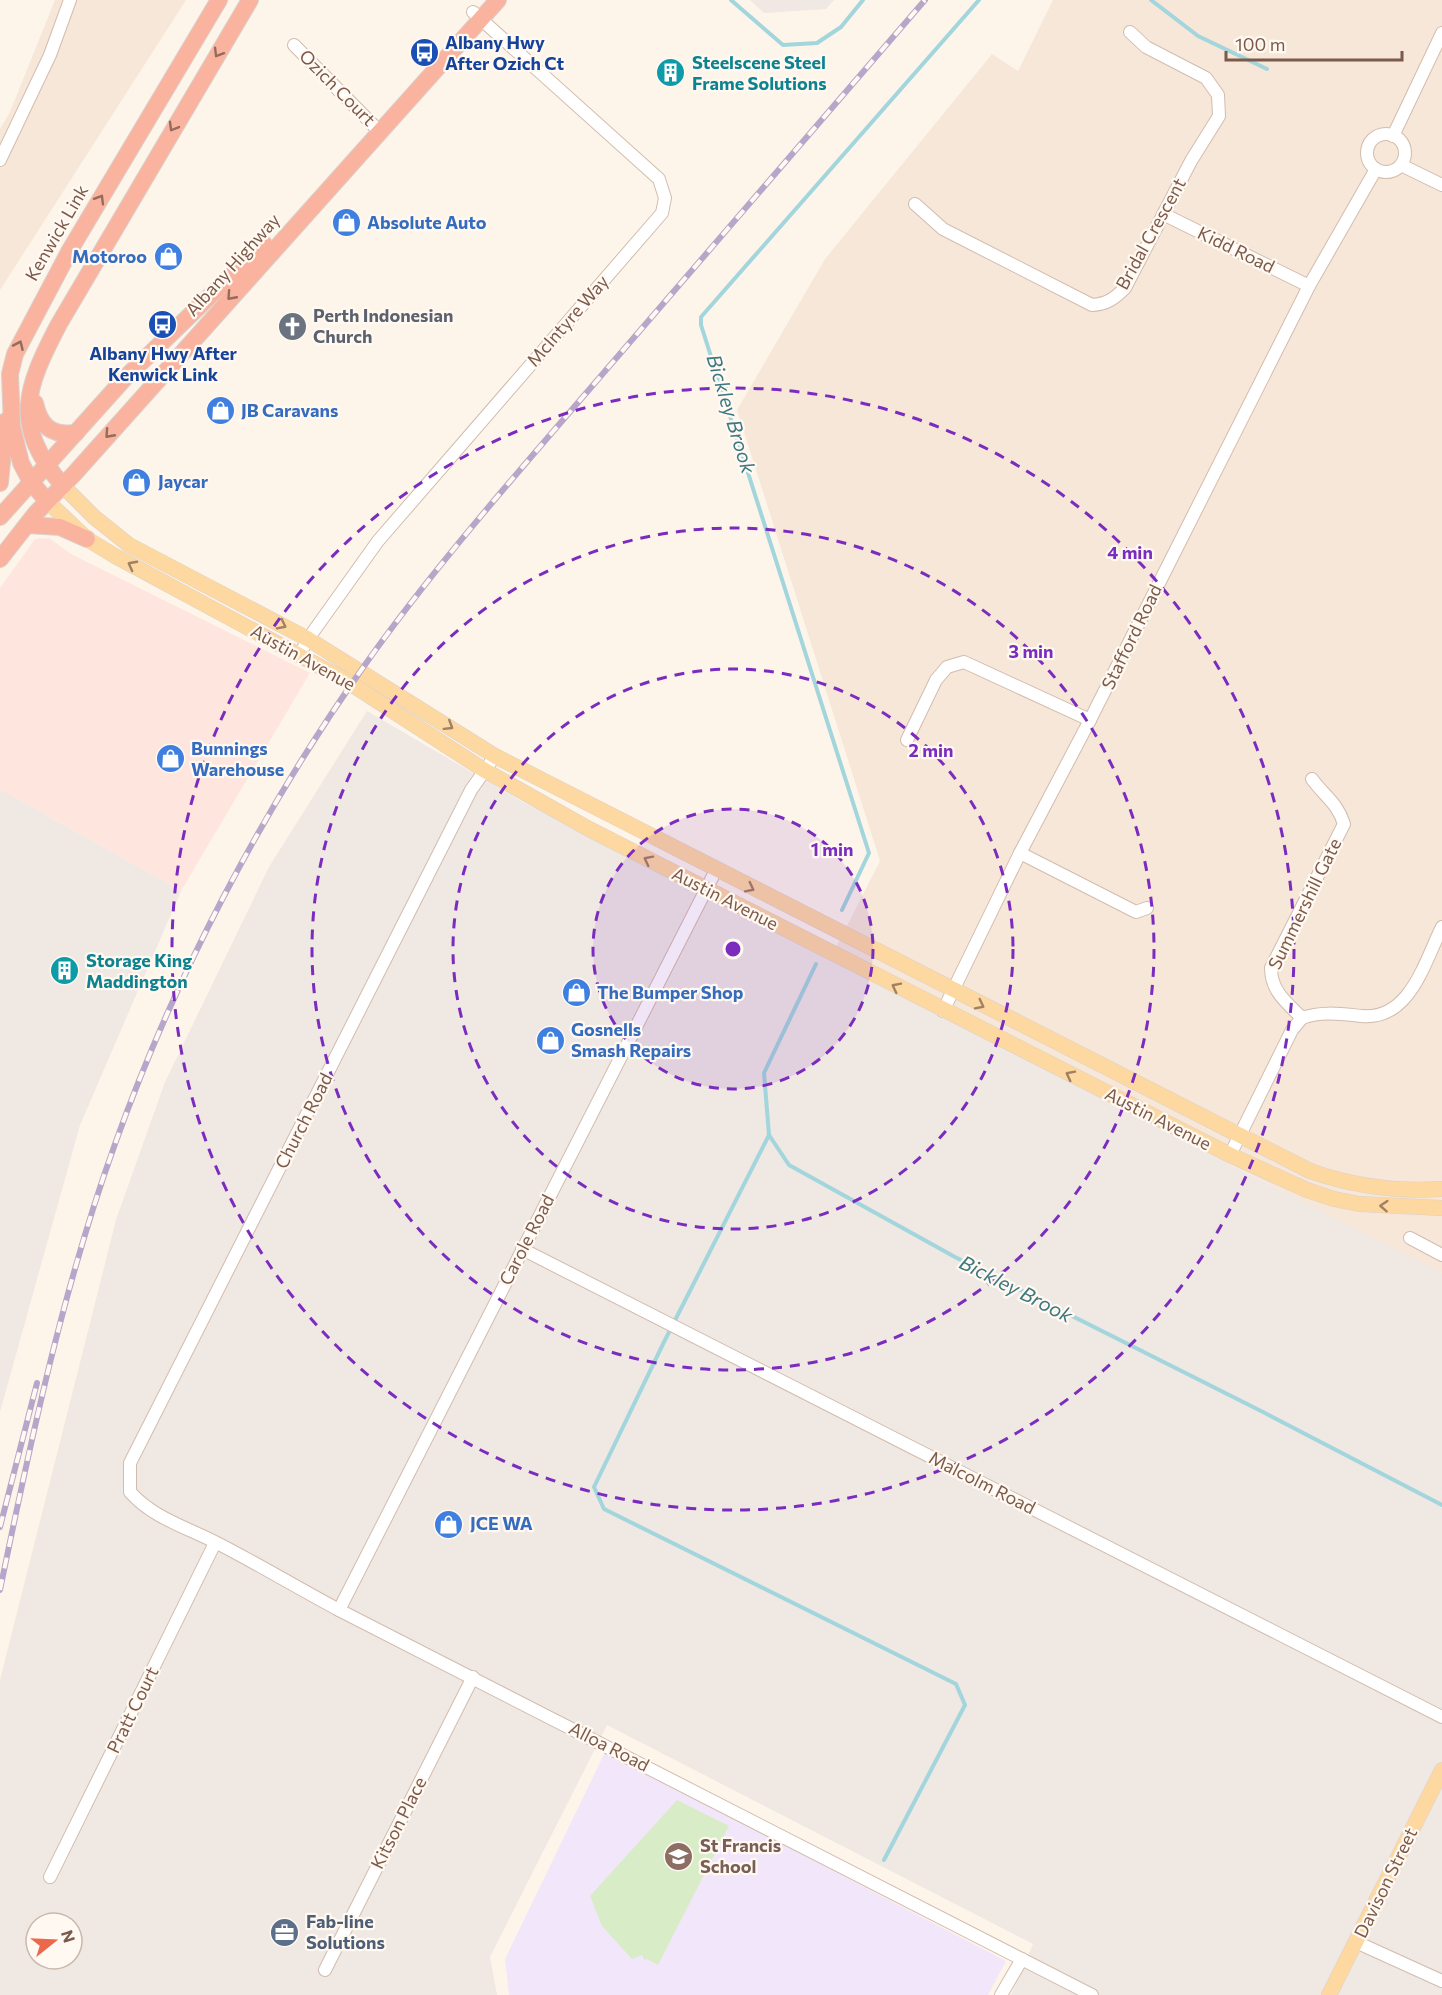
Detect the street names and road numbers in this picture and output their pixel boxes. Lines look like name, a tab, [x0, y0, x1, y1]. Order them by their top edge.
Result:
street label: Ozich Court	[295, 45, 380, 130]
street label: Bridal Crescent	[1110, 174, 1190, 293]
street label: Kenwick Link	[20, 180, 93, 284]
street label: Albany Highway	[180, 208, 284, 320]
street label: Kidd Road	[1194, 221, 1279, 277]
street label: McIntyre Way	[522, 270, 613, 371]
street label: Stafford Road	[1096, 580, 1166, 693]
street label: Austin Avenue	[247, 619, 360, 695]
street label: Summershill Gate	[1263, 834, 1345, 973]
street label: Austin Avenue	[669, 862, 782, 934]
street label: Church Road	[270, 1069, 337, 1172]
street label: Austin Avenue	[1102, 1082, 1215, 1154]
street label: Carole Road	[494, 1190, 558, 1289]
street label: Malcolm Road	[926, 1446, 1039, 1518]
street label: Pratt Court	[102, 1663, 163, 1756]
street label: Alloa Road	[566, 1717, 653, 1776]
street label: Kitson Place	[366, 1773, 431, 1872]
street label: Davison Street	[1349, 1824, 1421, 1941]

